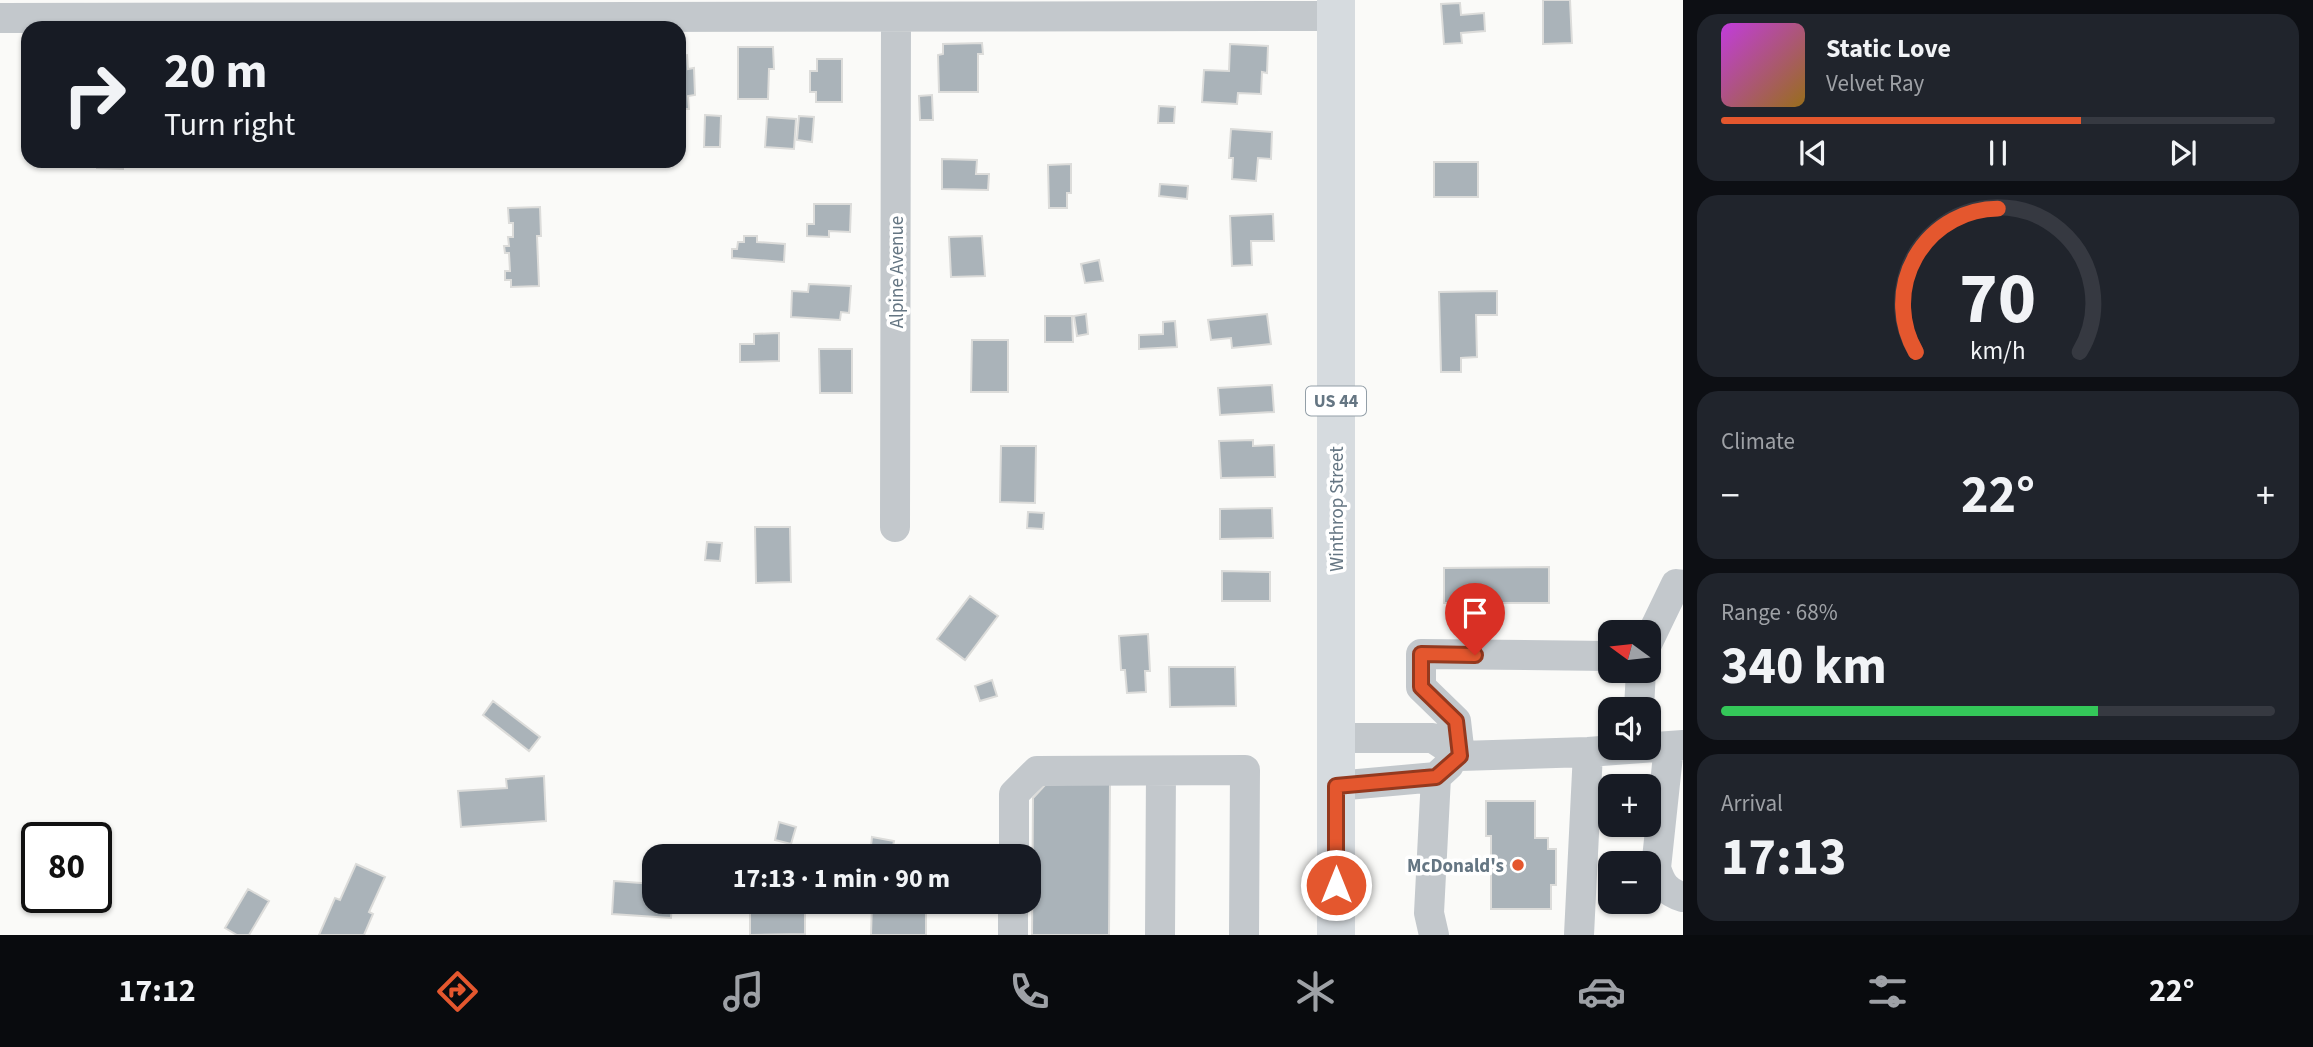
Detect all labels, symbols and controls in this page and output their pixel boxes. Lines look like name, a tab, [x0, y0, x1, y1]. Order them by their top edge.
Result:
text: Static Love	[1826, 30, 1951, 67]
text: 20 m	[164, 37, 268, 107]
icon: right	[49, 49, 140, 140]
text: Velvet Ray	[1826, 67, 1924, 100]
text: Turn right	[164, 102, 295, 148]
icon: previous	[1794, 134, 1832, 172]
icon: pause	[1979, 134, 2017, 172]
icon: next	[2164, 134, 2202, 172]
street label: Alpine Avenue	[884, 216, 911, 328]
text: 70	[1960, 248, 2036, 352]
text: km/h	[1970, 333, 2026, 369]
road number: US 44	[1306, 386, 1366, 416]
text: Climate	[1721, 425, 1795, 458]
street label: Winthrop Street	[1324, 446, 1351, 572]
text: 22°	[1961, 459, 2035, 533]
text: −	[1721, 469, 1740, 523]
text: +	[2256, 469, 2275, 523]
pin	[1445, 583, 1505, 655]
icon: arrive	[1456, 594, 1494, 632]
text: Range · 68%	[1721, 596, 1838, 629]
north arrow	[1598, 620, 1661, 682]
map controls	[1598, 620, 1661, 914]
text: 340 km	[1721, 630, 1887, 704]
button: sound	[1598, 697, 1661, 760]
button: +	[1598, 774, 1661, 837]
text: Arrival	[1721, 787, 1783, 820]
text: 17:13	[1721, 821, 1846, 895]
speed limit sign: 80	[21, 822, 112, 913]
position arrow	[1299, 848, 1373, 922]
button: −	[1598, 851, 1661, 914]
place label: McDonald's	[1407, 853, 1504, 880]
marker: McDonald's	[1510, 857, 1526, 873]
text: 17:13 · 1 min · 90 m	[733, 860, 950, 897]
icon: directions	[433, 967, 482, 1016]
icon: music	[719, 967, 768, 1016]
icon: phone	[1005, 967, 1054, 1016]
icon: climate	[1291, 967, 1340, 1016]
icon: car	[1577, 967, 1626, 1016]
icon: filters	[1863, 967, 1912, 1016]
text: 17:12	[119, 968, 196, 1014]
text: 22°	[2149, 968, 2194, 1014]

